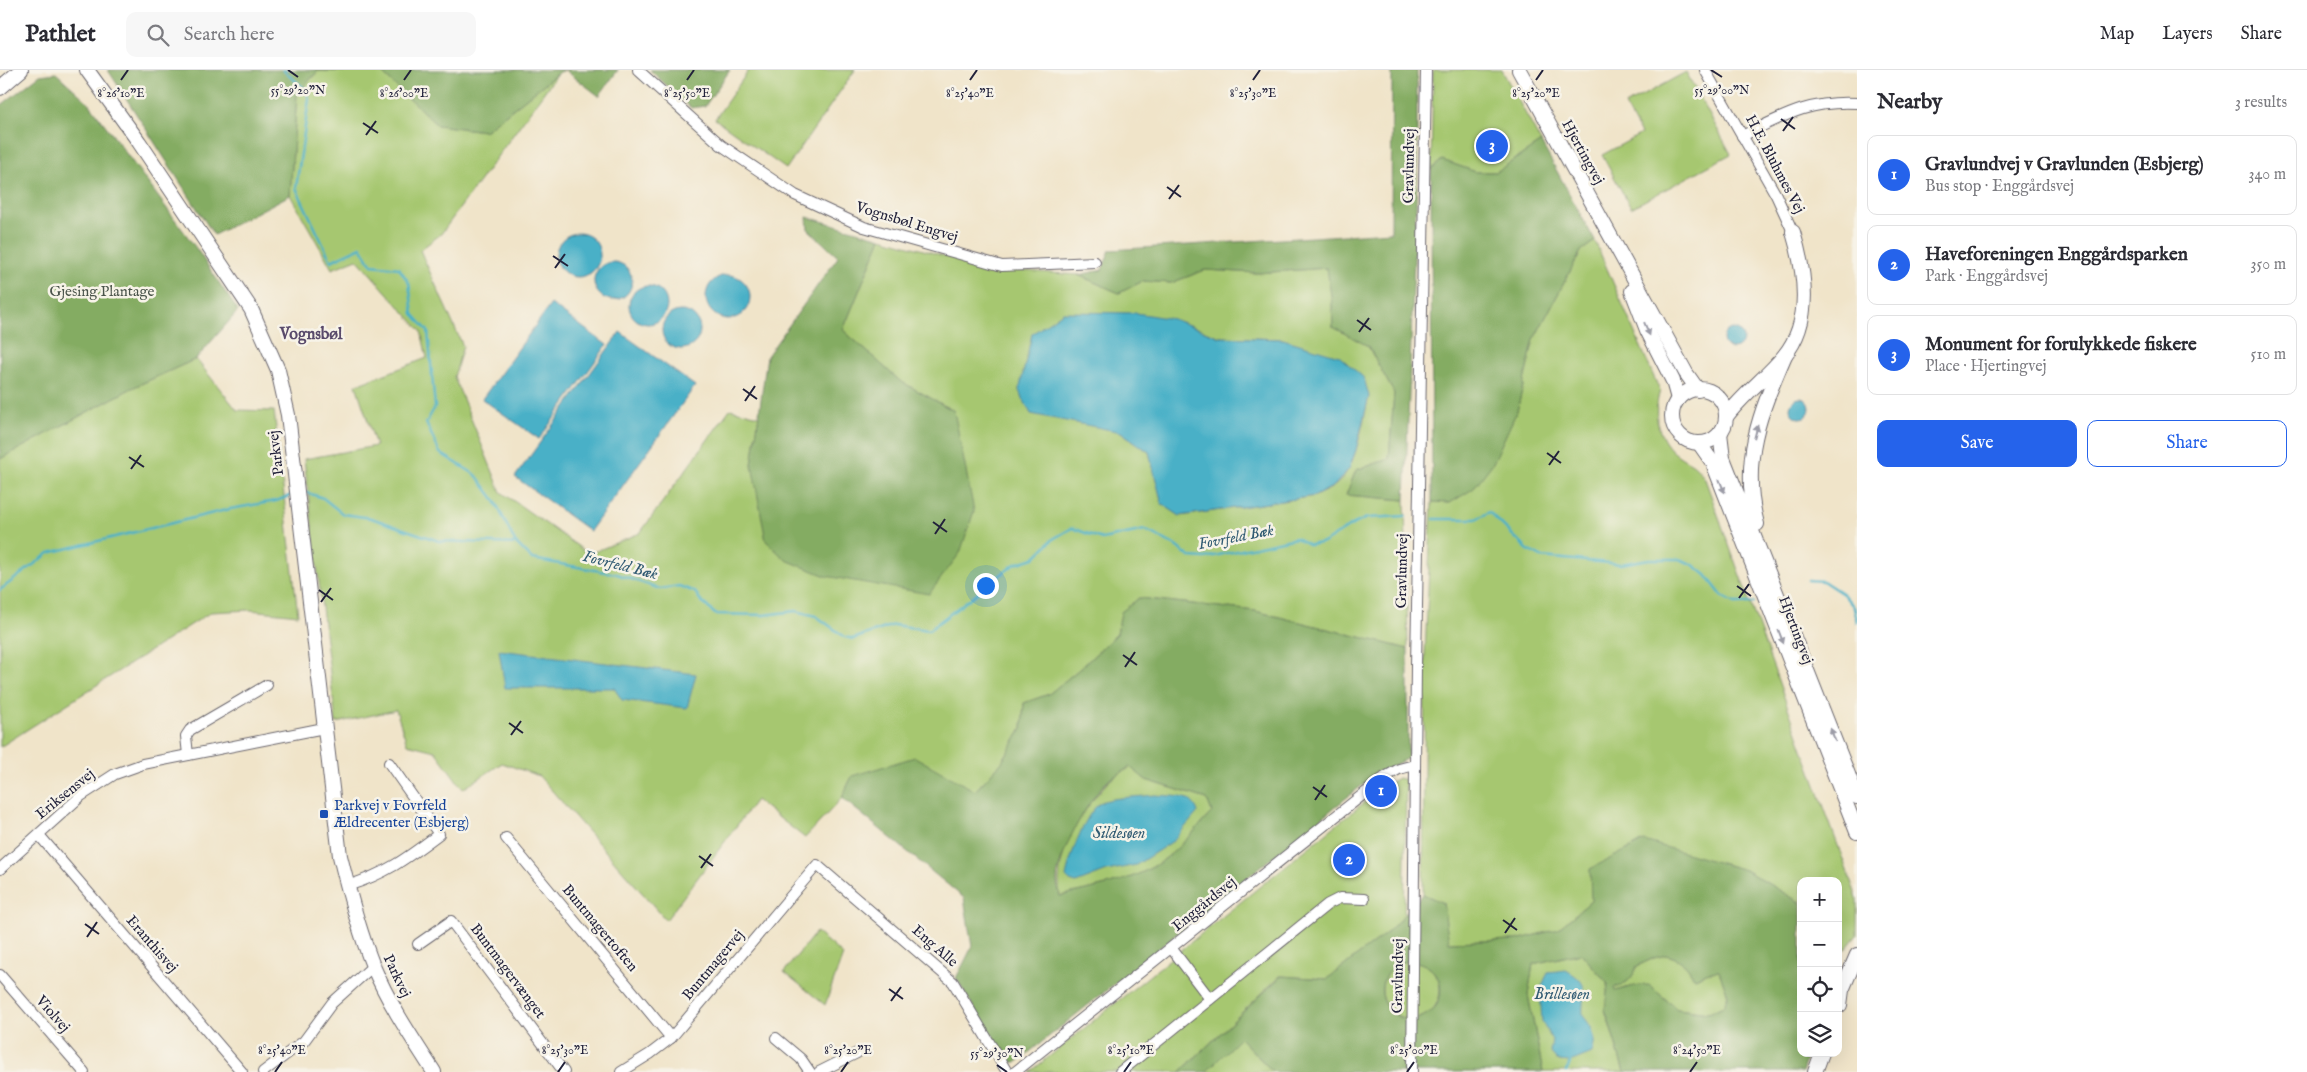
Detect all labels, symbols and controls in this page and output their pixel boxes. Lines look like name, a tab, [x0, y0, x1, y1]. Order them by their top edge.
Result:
search box	[126, 12, 476, 57]
text: Pathlet	[25, 19, 96, 50]
icon: search	[144, 21, 172, 49]
text: Search here	[184, 23, 274, 47]
text: Map	[2100, 23, 2134, 46]
text: Layers	[2162, 23, 2213, 46]
text: Share	[2241, 23, 2282, 46]
text: 55°29'20"N	[271, 83, 326, 98]
text: 55°29'00"N	[1695, 83, 1750, 98]
text: 8°26'10"E	[97, 86, 145, 101]
text: 8°26'00"E	[380, 86, 428, 101]
text: 8°25'50"E	[664, 86, 710, 101]
text: 8°25'40"E	[946, 86, 994, 101]
text: 8°25'30"E	[1230, 86, 1276, 101]
text: 8°25'20"E	[1512, 86, 1560, 101]
text: Nearby	[1877, 89, 1942, 116]
text: 3 results	[2235, 93, 2287, 113]
street label: H.E. Bluhmes Vej	[1741, 111, 1809, 217]
street label: Hjertingvej	[1557, 116, 1609, 188]
pin: 3	[1476, 127, 1508, 165]
street label: Gravlundvej	[1399, 128, 1419, 204]
text: Gravlundvej v Gravlunden (Esbjerg)	[1925, 153, 2204, 177]
text: 1	[1891, 165, 1897, 185]
text: 340 m	[2248, 165, 2286, 185]
text: Bus stop · Enggårdsvej	[1925, 177, 2074, 197]
street label: Vognsbøl Engvej	[853, 197, 960, 247]
text: Haveforeningen Enggårdsparken	[1925, 243, 2188, 267]
text: 2	[1890, 255, 1898, 275]
text: 350 m	[2251, 255, 2286, 275]
text: Park · Enggårdsvej	[1925, 267, 2048, 287]
park label: Gjesing Plantage	[50, 282, 155, 301]
one-way arrow	[1643, 322, 1651, 336]
district label: Vognsbøl	[279, 325, 343, 345]
text: Monument for forulykkede fiskere	[1925, 333, 2197, 357]
text: 3	[1891, 345, 1897, 365]
text: 510 m	[2251, 345, 2286, 365]
text: Place · Hjertingvej	[1925, 357, 2046, 377]
button: Save	[1877, 420, 2077, 467]
button: Share	[2087, 420, 2287, 467]
one-way arrow	[1752, 424, 1760, 439]
street label: Parkvej	[264, 429, 288, 477]
one-way arrow	[1718, 479, 1726, 494]
water label: Fovrfeld Bæk	[1197, 521, 1276, 555]
street label: Gravlundvej	[1392, 533, 1412, 609]
water label: Fovrfeld Bæk	[580, 547, 660, 585]
your location	[973, 573, 999, 599]
street label: Hjertingvej	[1774, 593, 1818, 667]
one-way arrow	[1777, 630, 1785, 645]
one-way arrow	[1829, 727, 1837, 742]
street label: Eriksensvej	[32, 764, 98, 824]
pin: 1	[1365, 772, 1397, 810]
place label: Parkvej v Fovrfeld Ældrecenter (Esbjerg)	[333, 796, 469, 832]
marker: Parkvej v Fovrfeld Ældrecenter (Esbjerg)	[318, 808, 330, 820]
water label: Sildesøen	[1093, 824, 1145, 844]
pin: 2	[1333, 841, 1365, 879]
street label: Enggårdsvej	[1168, 872, 1240, 936]
map controls	[1797, 877, 1842, 1057]
button: +	[1797, 877, 1842, 922]
street label: Buntmagertoften	[558, 881, 642, 975]
street label: Eranthisvej	[122, 911, 182, 977]
street label: Buntmagervænget	[466, 920, 550, 1022]
street label: Eng Alle	[908, 921, 962, 971]
button: −	[1797, 922, 1842, 967]
street label: Buntmagervej	[678, 926, 748, 1004]
street label: Gravlundvej	[1388, 938, 1408, 1014]
street label: Parkvej	[379, 951, 415, 1001]
button: locate	[1797, 967, 1842, 1012]
water label: Brillesøen	[1534, 985, 1590, 1005]
street label: Violvej	[31, 991, 74, 1036]
button: layers	[1797, 1012, 1842, 1057]
text: 8°25'40"E	[258, 1043, 306, 1058]
text: 8°25'30"E	[542, 1043, 588, 1058]
text: 8°25'20"E	[824, 1043, 872, 1058]
text: 8°25'10"E	[1108, 1043, 1154, 1058]
text: 8°25'00"E	[1390, 1043, 1438, 1058]
text: 8°24'50"E	[1673, 1043, 1721, 1058]
text: 55°29'30"N	[970, 1046, 1024, 1061]

